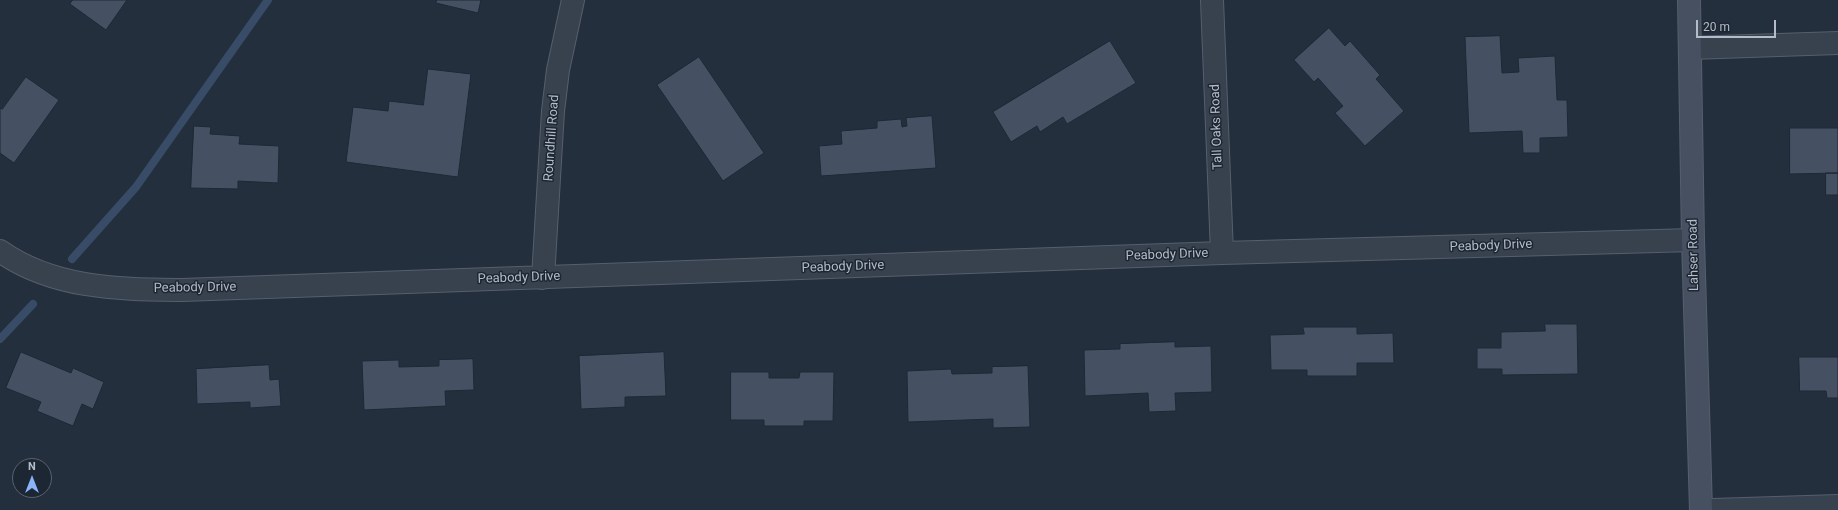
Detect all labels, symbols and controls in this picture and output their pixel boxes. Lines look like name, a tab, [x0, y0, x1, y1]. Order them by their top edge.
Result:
scale bar	[1698, 12, 1778, 38]
text: 20 m	[1703, 20, 1730, 34]
street label: Tall Oaks Road	[1208, 84, 1226, 170]
street label: Roundhill Road	[541, 94, 563, 182]
street label: Lahser Road	[1686, 219, 1702, 291]
street label: Peabody Drive	[1449, 237, 1533, 255]
street label: Peabody Drive	[1125, 246, 1209, 264]
street label: Peabody Drive	[801, 258, 885, 276]
street label: Peabody Drive	[477, 269, 561, 287]
street label: Peabody Drive	[154, 279, 236, 297]
north arrow	[12, 458, 52, 498]
text: N	[28, 460, 36, 473]

